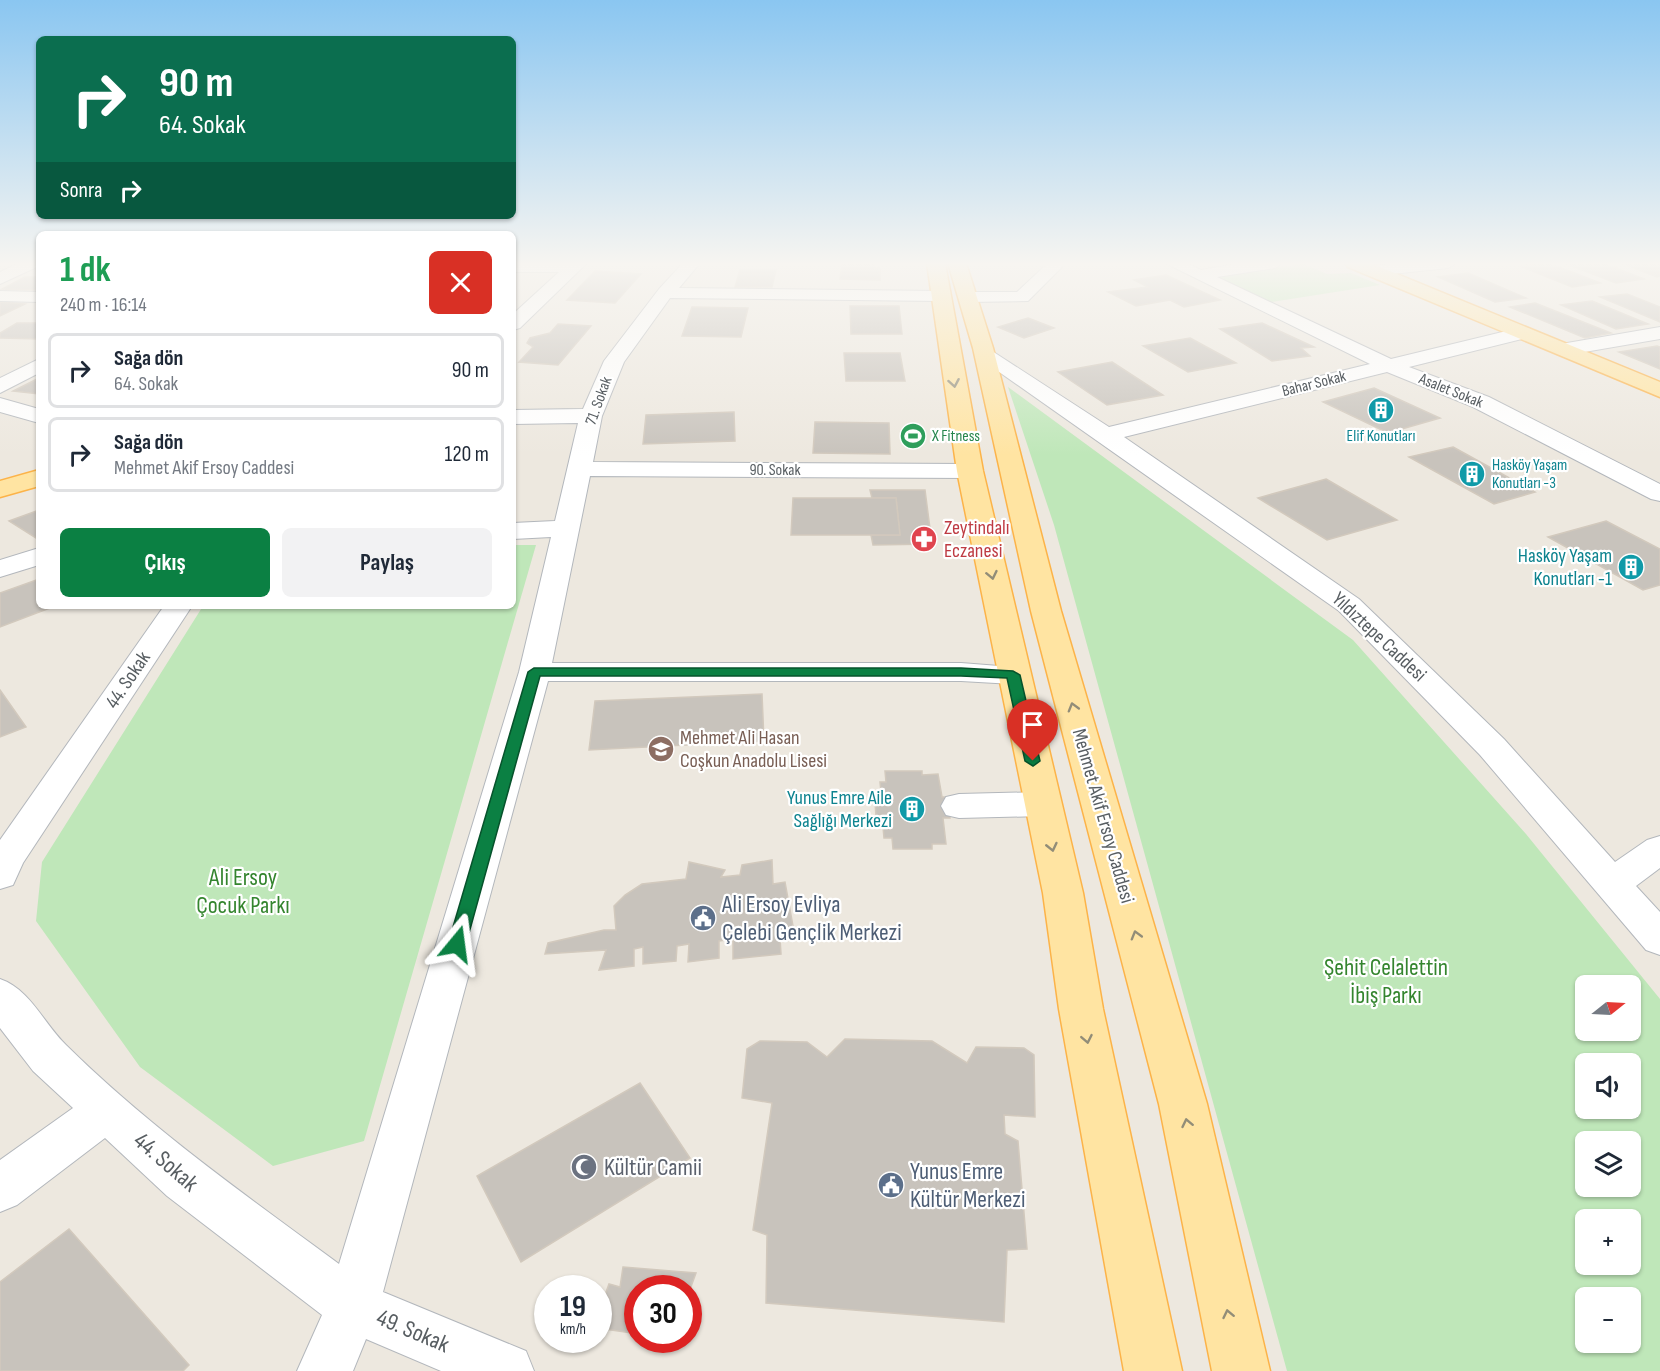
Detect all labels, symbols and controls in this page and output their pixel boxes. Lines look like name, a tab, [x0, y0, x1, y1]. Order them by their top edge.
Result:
text: 90 m	[159, 58, 233, 109]
icon: right	[60, 60, 138, 138]
text: 64. Sokak	[159, 109, 246, 141]
icon: right	[114, 174, 147, 207]
text: Sonra	[60, 177, 102, 204]
text: 1 dk	[60, 249, 111, 292]
button: close	[429, 251, 492, 314]
text: 240 m · 16:14	[60, 293, 147, 317]
text: Sağa dön	[114, 345, 183, 372]
icon: right	[63, 354, 96, 387]
text: 90 m	[452, 357, 489, 384]
street label: Bahar Sokak	[1280, 367, 1348, 401]
street label: Asalet Sokak	[1415, 369, 1486, 412]
text: 64. Sokak	[114, 372, 178, 396]
street label: 71. Sokak	[582, 374, 616, 428]
one-way arrow	[947, 378, 960, 388]
building icon: Elif Konutları	[1366, 395, 1396, 425]
sports icon: X Fitness	[898, 421, 928, 451]
place label: X Fitness	[931, 427, 980, 446]
place label: Elif Konutları	[1347, 427, 1415, 446]
text: Sağa dön	[114, 429, 183, 456]
icon: right	[63, 438, 96, 471]
text: 120 m	[445, 441, 489, 468]
text: Mehmet Akif Ersoy Caddesi	[114, 456, 294, 480]
place label: Hasköy Yaşam Konutları -3	[1492, 456, 1567, 493]
building icon: Hasköy Yaşam Konutları -3	[1457, 459, 1487, 489]
street label: 90. Sokak	[749, 461, 801, 480]
place label: Zeytindalı Eczanesi	[944, 516, 1010, 563]
pharmacy icon: Zeytindalı Eczanesi	[909, 524, 939, 554]
button: Çıkış	[60, 528, 270, 597]
button: Paylaş	[282, 528, 492, 597]
place label: Hasköy Yaşam Konutları -1	[1518, 544, 1612, 591]
building icon: Hasköy Yaşam Konutları -1	[1616, 552, 1646, 582]
one-way arrow	[985, 569, 998, 579]
street label: Yıldıztepe Caddesi	[1327, 587, 1431, 687]
street label: 44. Sokak	[100, 647, 156, 713]
pin	[1007, 699, 1058, 761]
one-way arrow	[1068, 702, 1080, 713]
icon: arrive	[1016, 708, 1049, 741]
place label: Mehmet Ali Hasan Coşkun Anadolu Lisesi	[680, 726, 827, 773]
street label: Mehmet Akif Ersoy Caddesi	[1067, 726, 1139, 906]
school or university icon: Mehmet Ali Hasan Coşkun Anadolu Lisesi	[646, 734, 676, 764]
place label: Yunus Emre Aile Sağlığı Merkezi	[787, 786, 892, 833]
building icon: Yunus Emre Aile Sağlığı Merkezi	[897, 794, 927, 824]
one-way arrow	[1045, 842, 1058, 852]
park label: Ali Ersoy Çocuk Parkı	[196, 863, 290, 920]
place label: Ali Ersoy Evliya Çelebi Gençlik Merkezi	[721, 890, 902, 947]
public building icon: Ali Ersoy Evliya Çelebi Gençlik Merkezi	[688, 903, 718, 933]
position arrow	[425, 912, 489, 976]
one-way arrow	[1131, 930, 1144, 940]
park label: Şehit Celalettin İbiş Parkı	[1324, 953, 1448, 1010]
north arrow	[1575, 975, 1641, 1041]
map controls	[1575, 975, 1641, 1353]
one-way arrow	[1080, 1034, 1093, 1044]
button: sound	[1575, 1053, 1641, 1119]
one-way arrow	[1182, 1118, 1195, 1128]
street label: 44. Sokak	[128, 1126, 204, 1198]
button: layers	[1575, 1131, 1641, 1197]
mosque icon: Kültür Camii	[569, 1152, 599, 1182]
place label: Kültür Camii	[604, 1153, 702, 1182]
place label: Yunus Emre Kültür Merkezi	[910, 1157, 1025, 1214]
public building icon: Yunus Emre Kültür Merkezi	[876, 1170, 906, 1200]
button: +	[1575, 1209, 1641, 1275]
speed limit sign: 30	[624, 1275, 702, 1353]
button: −	[1575, 1287, 1641, 1353]
text: 19	[560, 1289, 586, 1325]
street label: 49. Sokak	[372, 1303, 454, 1359]
one-way arrow	[1223, 1309, 1236, 1319]
text: km/h	[560, 1320, 586, 1339]

